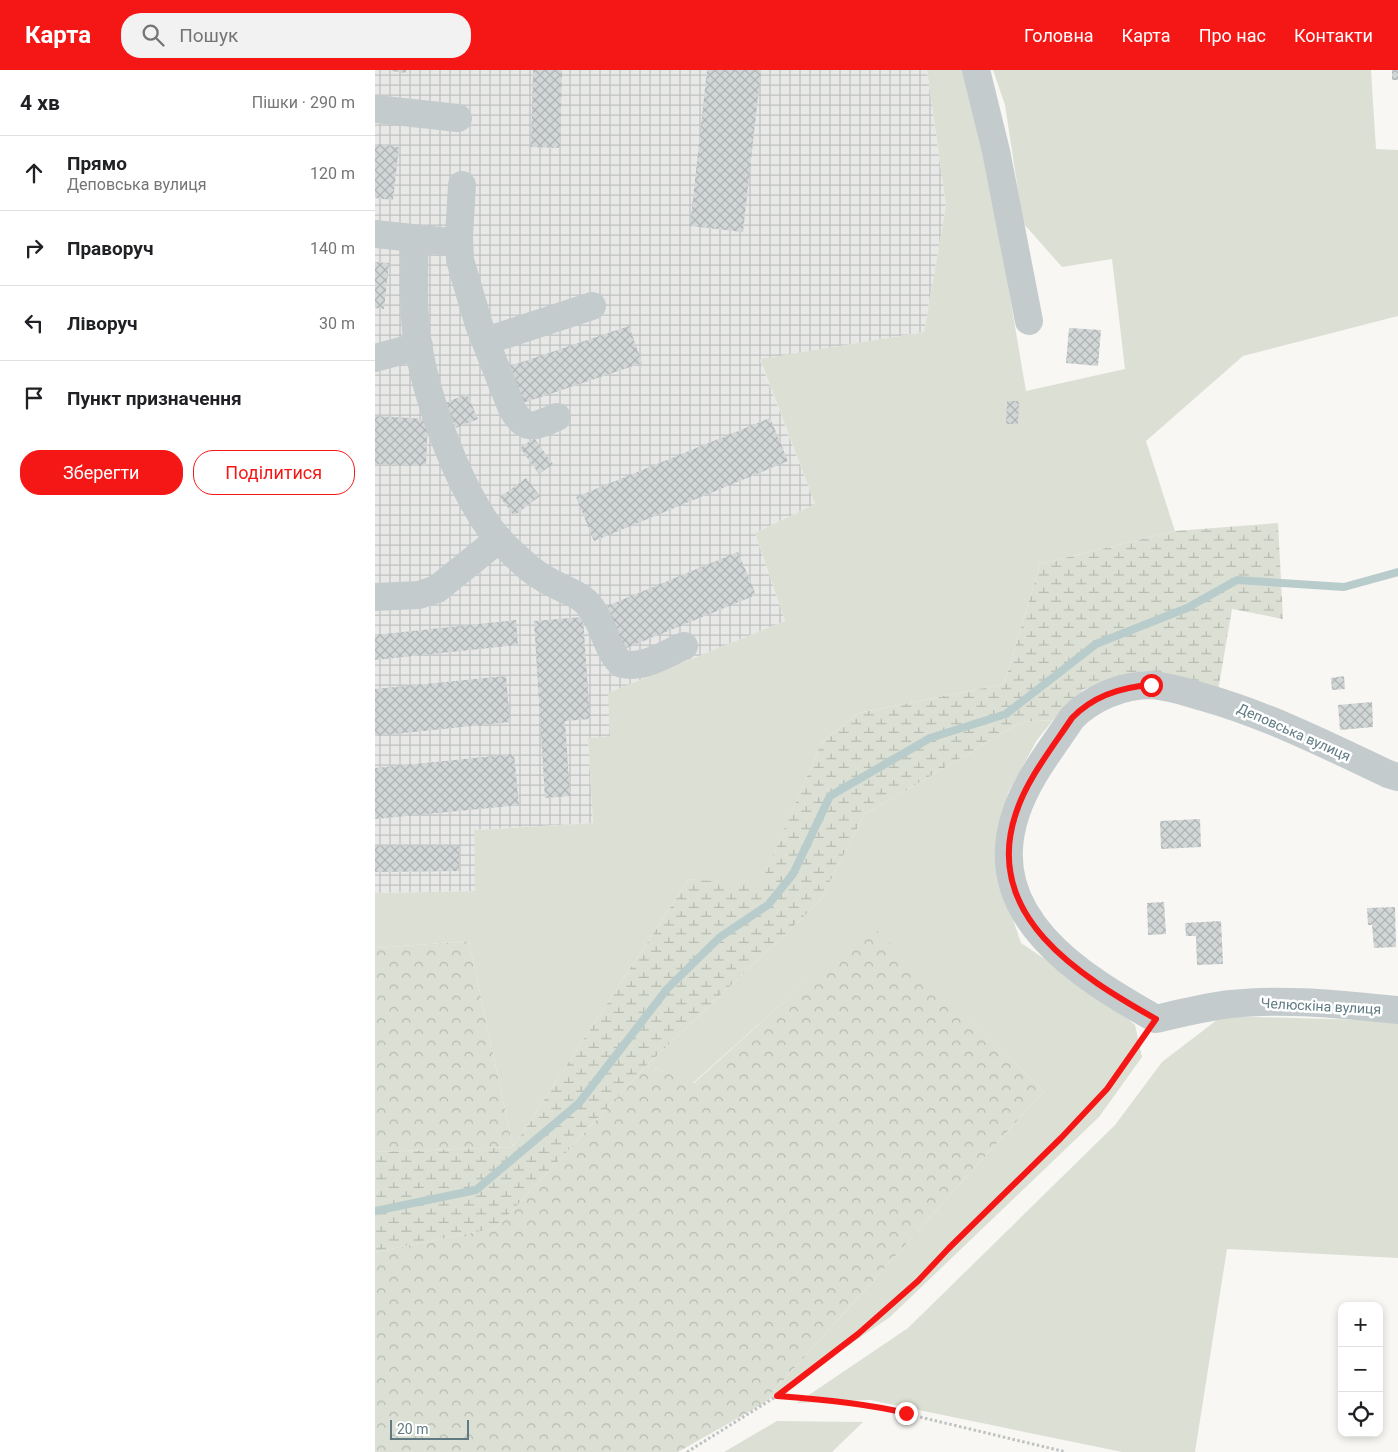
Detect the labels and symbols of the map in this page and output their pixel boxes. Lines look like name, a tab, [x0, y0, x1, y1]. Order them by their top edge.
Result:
route start	[1140, 674, 1163, 697]
street label: Деповська вулиця	[1235, 700, 1353, 764]
street label: Челюскіна вулиця	[1260, 995, 1382, 1017]
route end	[895, 1402, 918, 1425]
scale bar	[390, 1417, 469, 1440]

